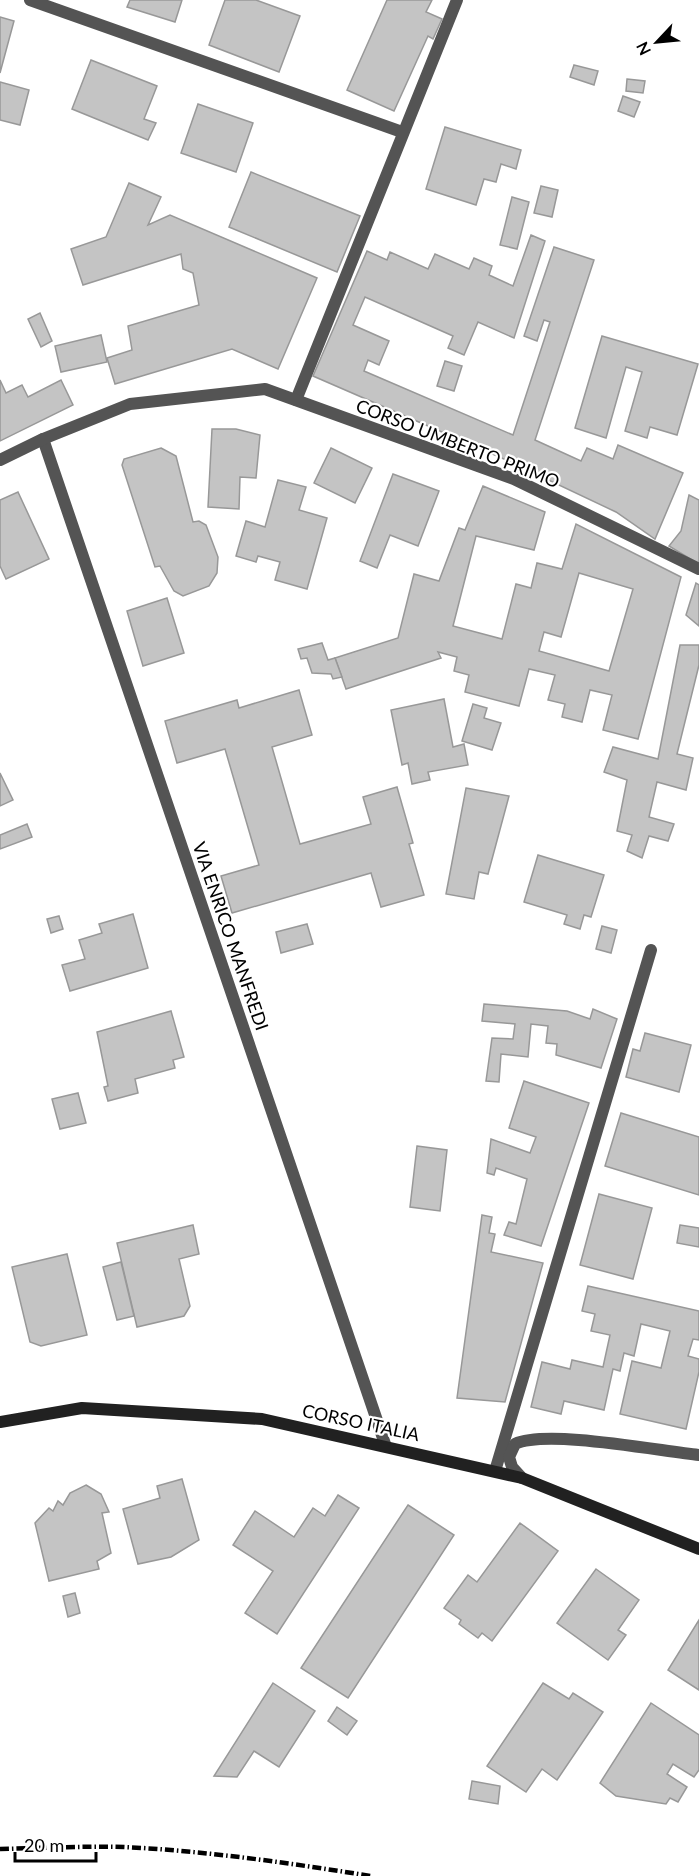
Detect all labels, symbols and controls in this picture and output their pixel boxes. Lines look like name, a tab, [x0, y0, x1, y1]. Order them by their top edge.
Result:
north arrow	[627, 12, 687, 72]
text: N	[632, 39, 654, 58]
street label: CORSO UMBERTO PRIMO	[353, 394, 563, 492]
street label: VIA ENRICO MANFREDI	[188, 839, 274, 1033]
street label: CORSO ITALIA	[300, 1399, 422, 1445]
scale bar	[15, 1825, 96, 1863]
text: 20 m	[24, 1834, 64, 1856]

